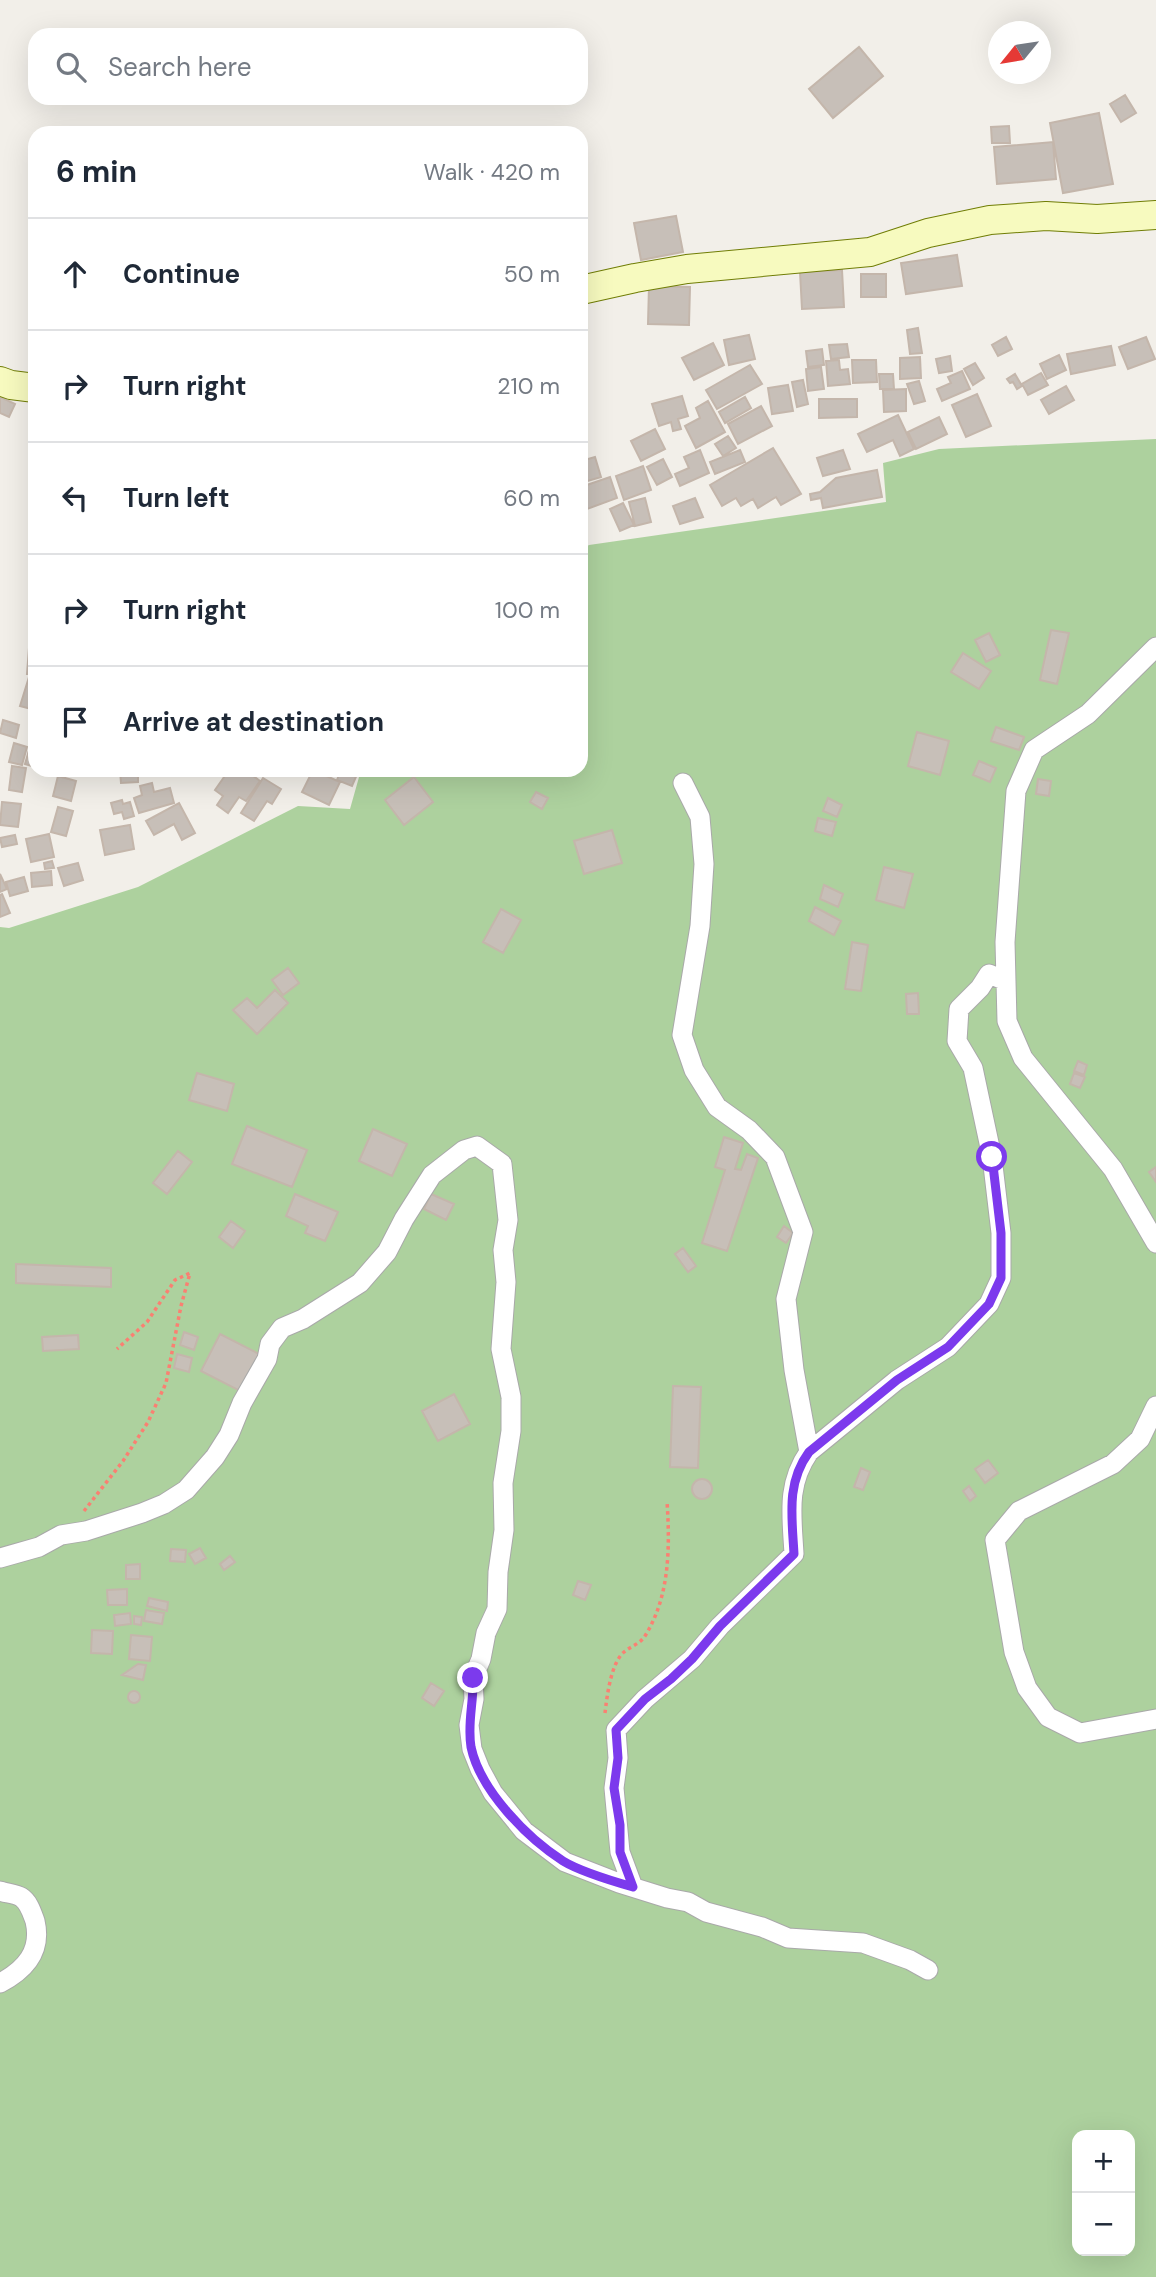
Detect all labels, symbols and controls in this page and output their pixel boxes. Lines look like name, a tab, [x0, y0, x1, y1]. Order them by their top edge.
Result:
north arrow	[988, 21, 1051, 84]
search box	[28, 28, 588, 105]
icon: search	[52, 48, 90, 86]
text: Search here	[108, 50, 251, 84]
text: 6 min	[56, 152, 137, 191]
text: Walk · 420 m	[424, 157, 560, 187]
icon: ahead	[56, 255, 94, 293]
text: Continue	[123, 257, 240, 291]
text: 50 m	[504, 259, 560, 289]
icon: right	[56, 367, 94, 405]
text: Turn right	[123, 369, 247, 403]
text: 210 m	[497, 371, 560, 401]
icon: left	[56, 479, 94, 517]
text: Turn left	[123, 481, 230, 515]
text: 60 m	[503, 483, 560, 513]
icon: right	[56, 591, 94, 629]
text: Turn right	[123, 593, 247, 627]
text: 100 m	[495, 595, 560, 625]
icon: arrive	[56, 703, 94, 741]
text: Arrive at destination	[123, 705, 384, 739]
route start	[976, 1141, 1007, 1172]
route end	[457, 1662, 488, 1693]
map controls	[1072, 2130, 1135, 2256]
button: +	[1072, 2130, 1135, 2193]
button: −	[1072, 2193, 1135, 2256]

